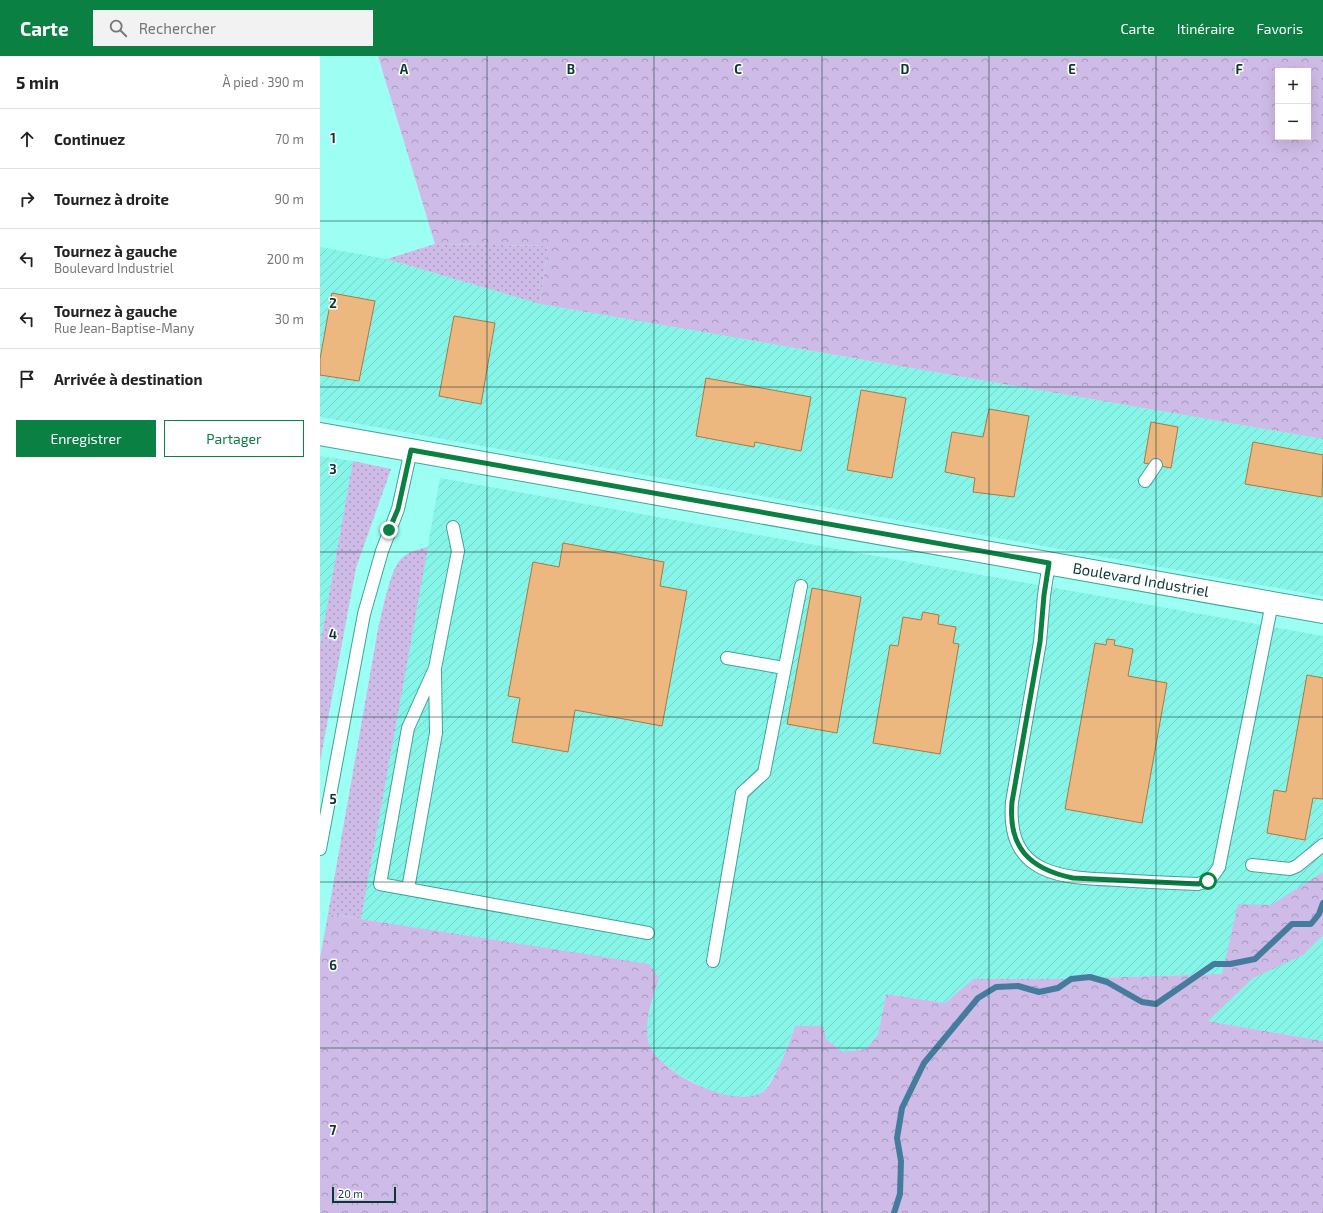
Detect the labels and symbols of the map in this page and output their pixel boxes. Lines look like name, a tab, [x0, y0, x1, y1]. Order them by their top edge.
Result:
text: A	[400, 61, 409, 77]
text: B	[567, 61, 575, 77]
text: C	[734, 61, 742, 77]
text: D	[901, 61, 910, 77]
text: E	[1068, 61, 1076, 77]
text: F	[1235, 61, 1243, 77]
text: 1	[330, 130, 336, 146]
text: 2	[329, 295, 337, 311]
text: 3	[329, 461, 337, 477]
route end	[380, 521, 398, 539]
street label: Boulevard Industriel	[1071, 558, 1211, 600]
text: 4	[329, 626, 337, 642]
text: 5	[329, 791, 337, 807]
route start	[1199, 872, 1217, 890]
text: 6	[329, 957, 337, 973]
text: 7	[330, 1122, 337, 1138]
scale bar	[332, 1185, 396, 1204]

